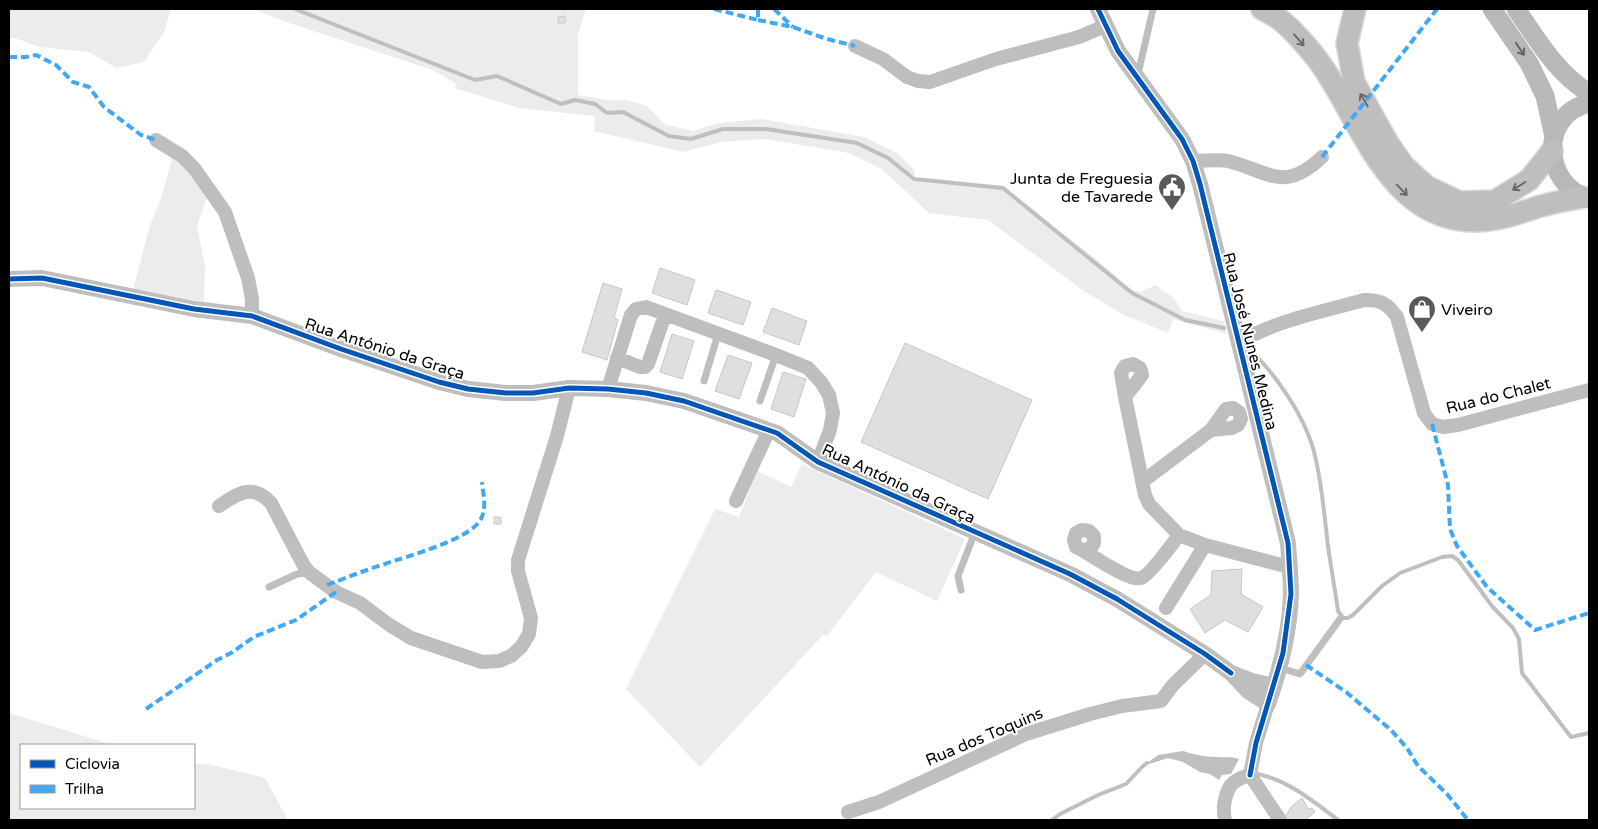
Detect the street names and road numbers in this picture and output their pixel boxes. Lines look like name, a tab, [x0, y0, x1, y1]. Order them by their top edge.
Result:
street label: Rua José Nunes Medina	[1218, 250, 1282, 432]
street label: Rua António da Graça	[302, 314, 467, 384]
street label: Rua do Chalet	[1444, 373, 1553, 419]
street label: Rua António da Graça	[819, 440, 978, 528]
street label: Rua dos Toquins	[923, 703, 1046, 771]

